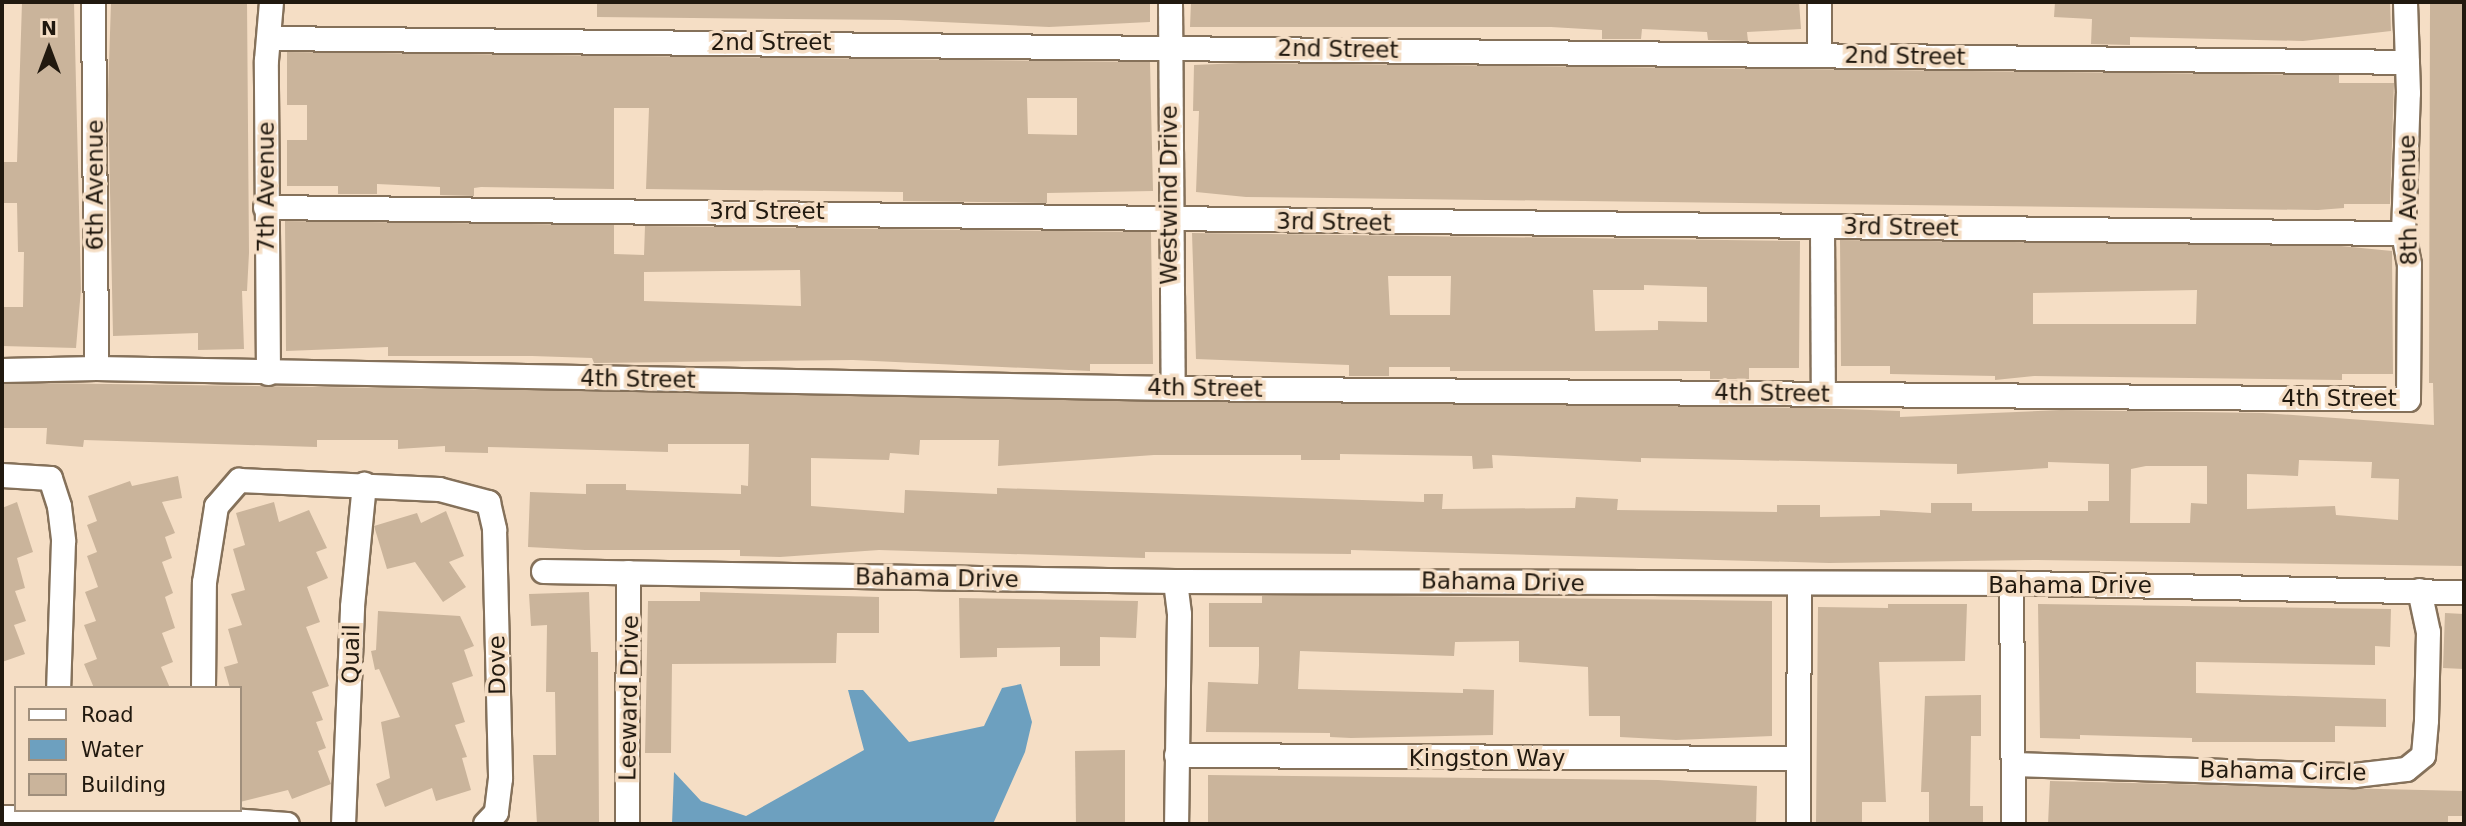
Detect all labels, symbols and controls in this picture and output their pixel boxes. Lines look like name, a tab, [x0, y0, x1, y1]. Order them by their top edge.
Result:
north arrow	[14, 14, 84, 84]
text: N	[41, 17, 57, 39]
street label: 2nd Street	[710, 28, 832, 56]
street label: 2nd Street	[1277, 34, 1399, 64]
street label: 2nd Street	[1844, 41, 1966, 71]
street label: Westwind Drive	[1155, 105, 1183, 285]
street label: 6th Avenue	[81, 120, 109, 250]
street label: 7th Avenue	[252, 122, 280, 252]
street label: 8th Avenue	[2393, 134, 2423, 266]
street label: 3rd Street	[709, 197, 825, 225]
street label: 3rd Street	[1276, 207, 1392, 237]
street label: 3rd Street	[1843, 212, 1959, 242]
street label: 4th Street	[580, 364, 696, 394]
street label: 4th Street	[1147, 373, 1263, 403]
street label: 4th Street	[1714, 378, 1830, 408]
street label: 4th Street	[2281, 384, 2397, 412]
street label: Bahama Drive	[855, 563, 1019, 593]
street label: Bahama Drive	[1421, 567, 1585, 597]
street label: Bahama Drive	[1988, 571, 2152, 599]
street label: Leeward Drive	[614, 615, 644, 781]
street label: Quail	[337, 624, 365, 684]
street label: Dove	[483, 635, 511, 695]
legend	[14, 686, 242, 812]
text: Road	[81, 703, 134, 727]
text: Water	[81, 738, 143, 762]
street label: Kingston Way	[1409, 744, 1565, 772]
street label: Bahama Circle	[2199, 756, 2367, 786]
text: Building	[81, 773, 166, 797]

